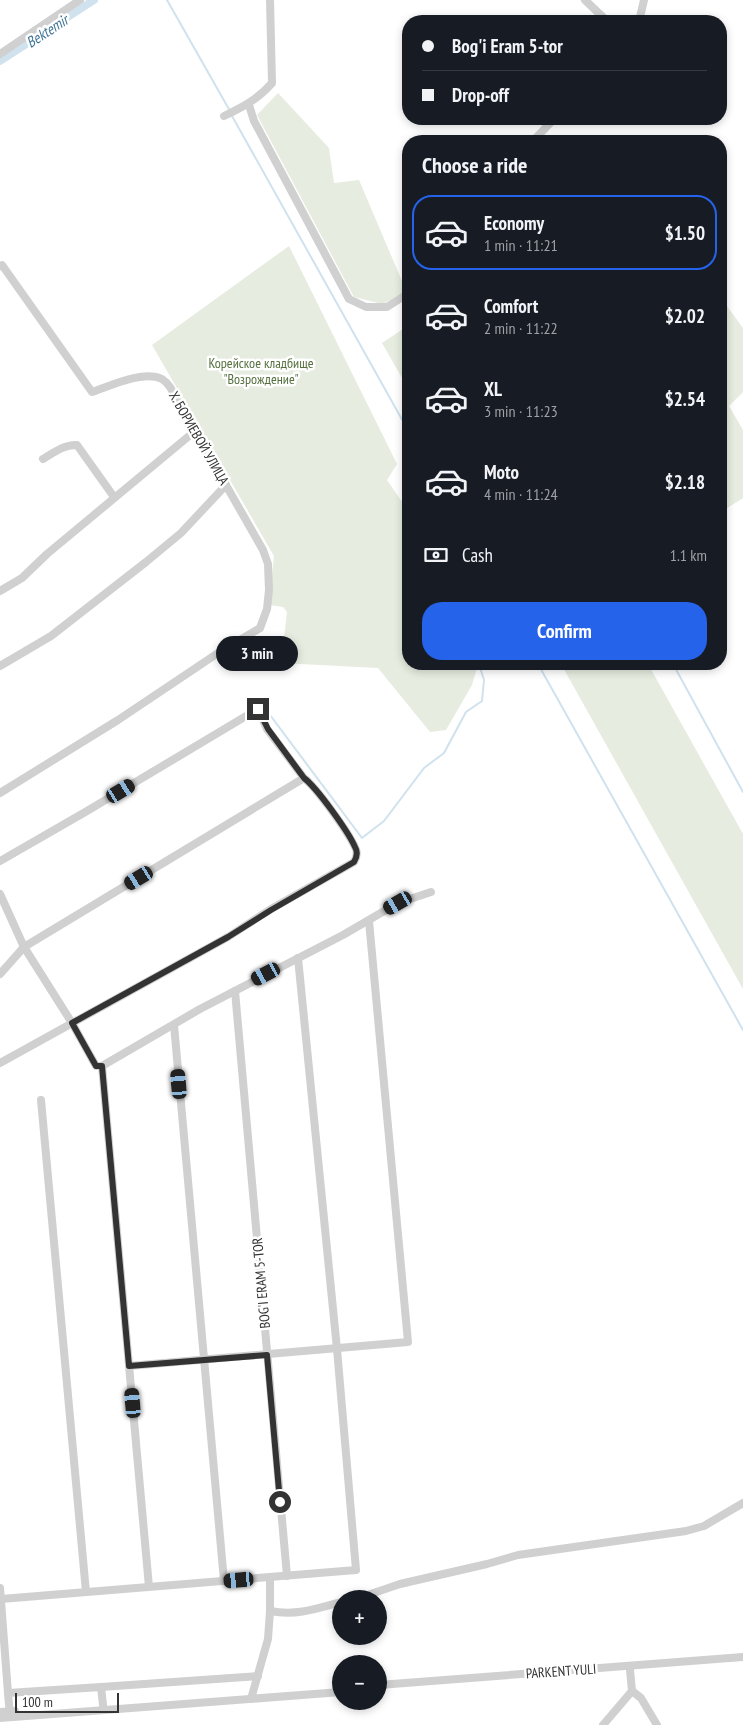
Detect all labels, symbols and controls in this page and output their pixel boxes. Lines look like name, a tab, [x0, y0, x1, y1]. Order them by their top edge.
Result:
water label: Bektemir	[22, 9, 73, 52]
text: Bog'i Eram 5-tor	[452, 34, 563, 58]
text: Drop-off	[452, 83, 509, 107]
text: Choose a ride	[422, 151, 527, 179]
icon: car	[424, 210, 469, 255]
text: Economy	[484, 211, 544, 235]
text: $1.50	[665, 221, 705, 245]
text: 1 min · 11:21	[484, 235, 558, 255]
icon: car	[424, 293, 469, 338]
text: Comfort	[484, 294, 538, 318]
text: $2.02	[665, 304, 705, 328]
text: 2 min · 11:22	[484, 318, 558, 338]
park label: Корейское кладбище "Возрождение"	[209, 354, 314, 388]
icon: car	[424, 376, 469, 421]
text: XL	[484, 377, 502, 401]
text: $2.54	[665, 387, 705, 411]
street label: Х. БОРИЕВОЙ УЛИЦА	[165, 388, 233, 488]
text: 3 min · 11:23	[484, 401, 558, 421]
icon: car	[424, 459, 469, 504]
text: Moto	[484, 460, 519, 484]
text: $2.18	[665, 470, 705, 494]
text: 4 min · 11:24	[484, 484, 558, 504]
icon: cash	[422, 541, 450, 569]
text: Cash	[462, 543, 493, 567]
text: 1.1 km	[670, 545, 707, 565]
button: Confirm	[422, 602, 707, 660]
callout: 3 min	[217, 636, 299, 672]
text: 3 min	[241, 643, 273, 663]
route end	[247, 698, 269, 720]
car	[104, 777, 137, 805]
car	[122, 864, 155, 892]
car	[381, 889, 414, 917]
car	[249, 960, 282, 988]
car	[170, 1068, 187, 1100]
street label: BOG'I ERAM 5-TOR	[248, 1237, 274, 1329]
car	[124, 1387, 141, 1419]
route start	[269, 1491, 291, 1513]
car	[223, 1571, 254, 1589]
map controls	[332, 1590, 387, 1710]
button: +	[332, 1590, 387, 1645]
button: −	[332, 1655, 387, 1710]
street label: PARKENT YULI	[525, 1660, 597, 1682]
scale bar	[15, 1690, 119, 1713]
text: 100 m	[22, 1693, 53, 1711]

